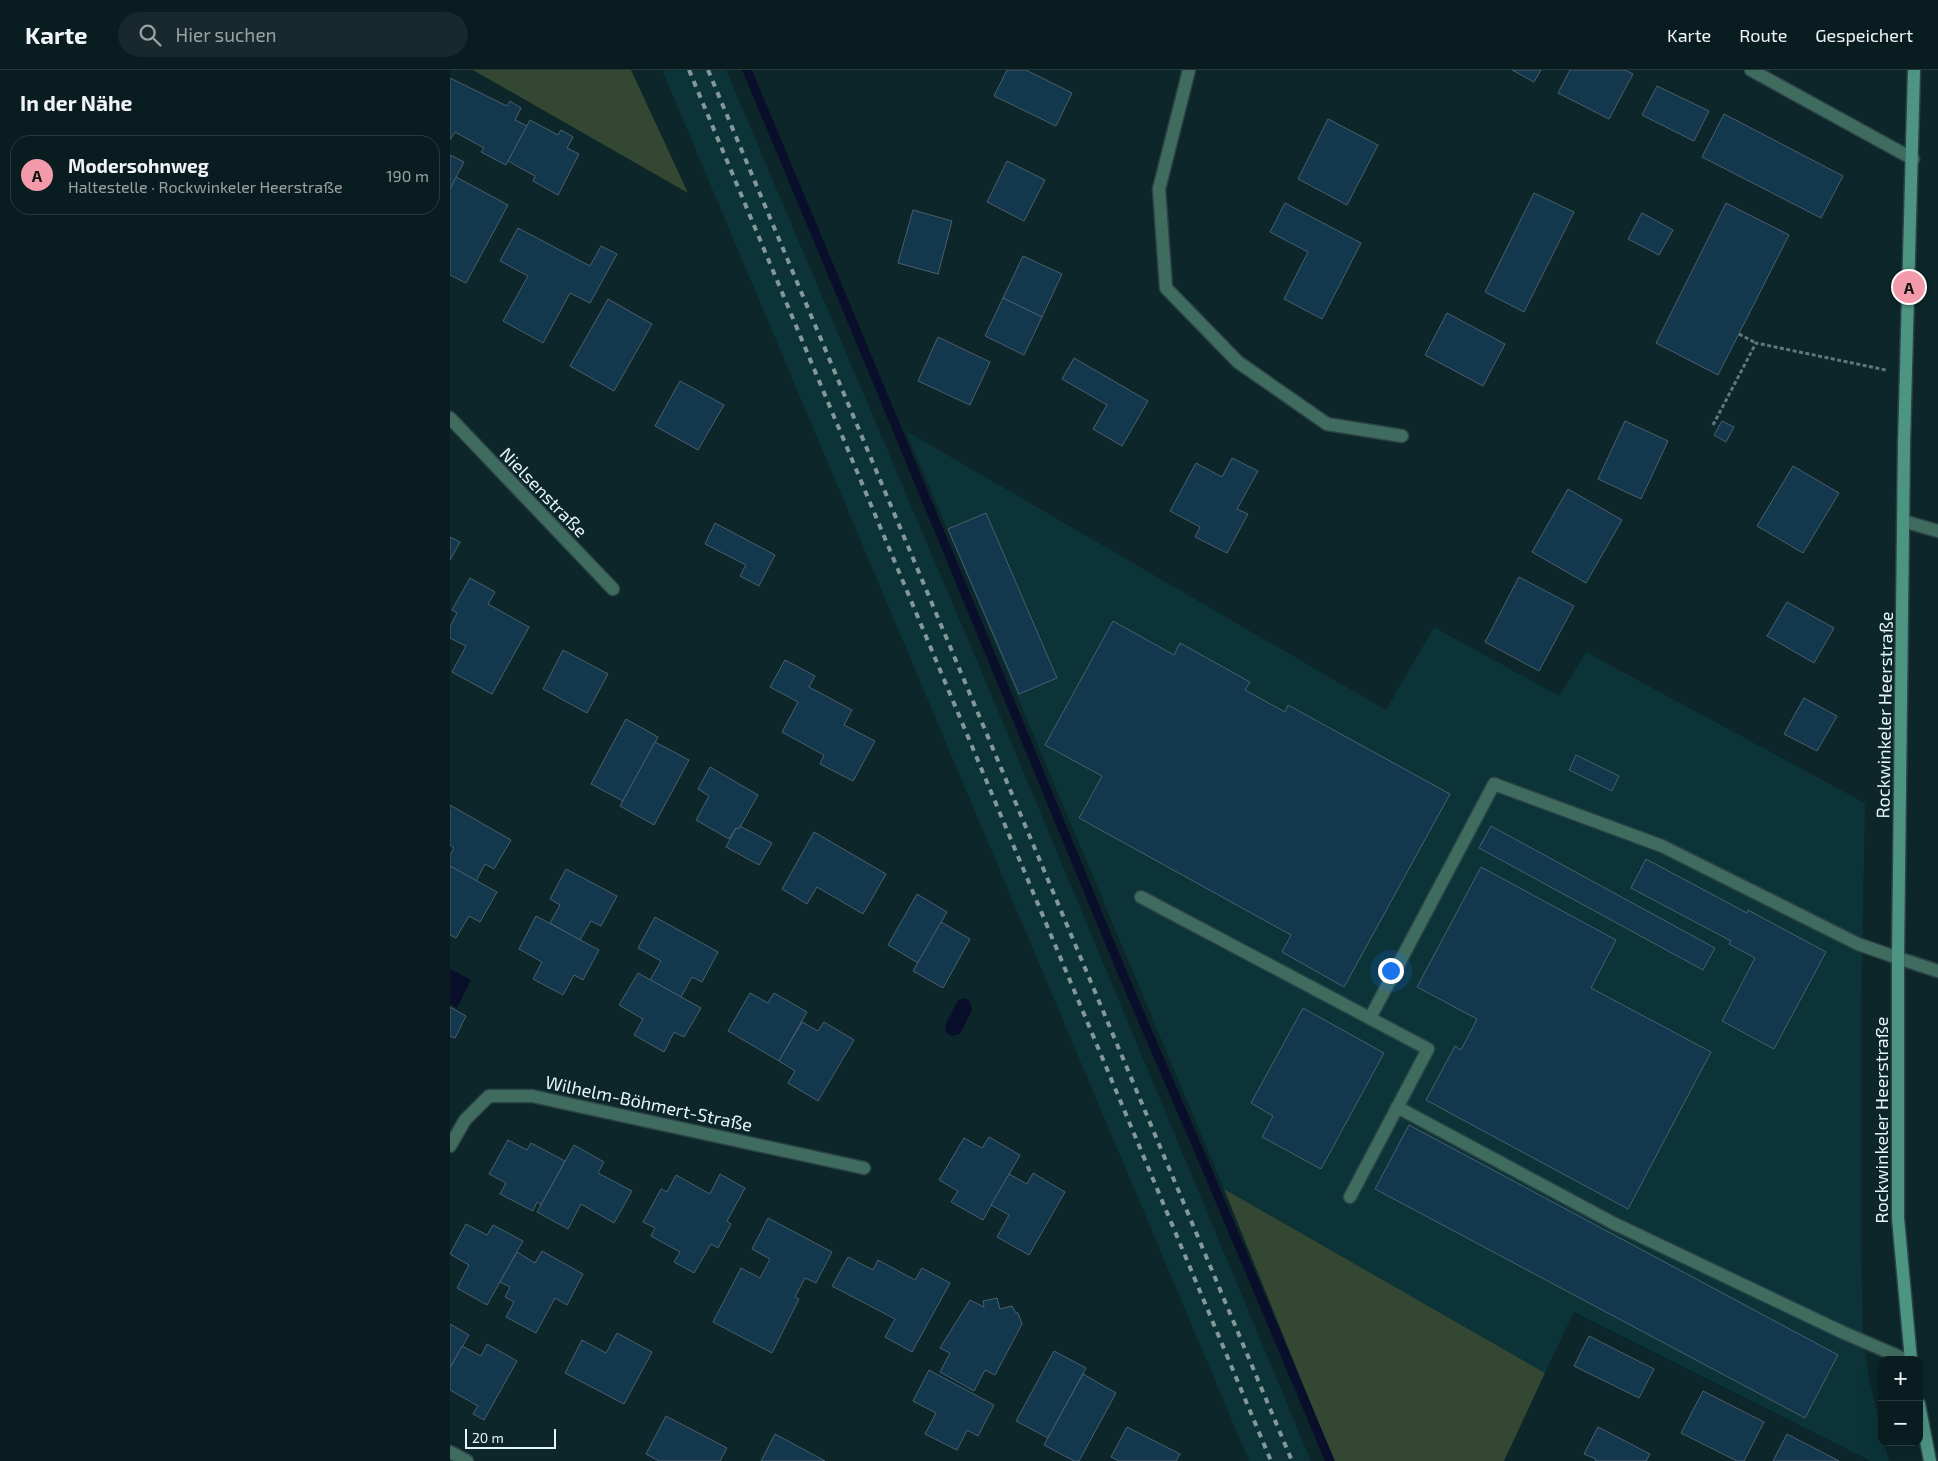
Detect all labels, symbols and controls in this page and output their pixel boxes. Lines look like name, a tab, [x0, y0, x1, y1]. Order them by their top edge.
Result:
search box	[118, 12, 468, 57]
text: Karte	[25, 20, 88, 49]
icon: search	[136, 21, 164, 49]
text: Hier suchen	[176, 23, 277, 46]
text: Karte	[1667, 24, 1711, 46]
text: Route	[1739, 24, 1787, 46]
text: Gespeichert	[1815, 24, 1913, 46]
text: In der Nähe	[20, 90, 132, 115]
text: Modersohnweg	[68, 154, 209, 177]
text: A	[32, 166, 42, 185]
text: 190 m	[386, 166, 429, 185]
text: Haltestelle · Rockwinkeler Heerstraße	[68, 177, 343, 196]
pin: A	[1893, 268, 1925, 306]
street label: Nielsenstraße	[496, 443, 592, 541]
street label: Rockwinkeler Heerstraße	[1871, 611, 1897, 819]
your location	[1378, 958, 1404, 984]
street label: Rockwinkeler Heerstraße	[1870, 1017, 1892, 1223]
street label: Wilhelm-Böhmert-Straße	[543, 1070, 755, 1136]
map controls	[1878, 1356, 1923, 1446]
button: +	[1878, 1356, 1923, 1401]
button: −	[1878, 1401, 1923, 1446]
scale bar	[465, 1426, 556, 1449]
text: 20 m	[472, 1429, 504, 1446]

